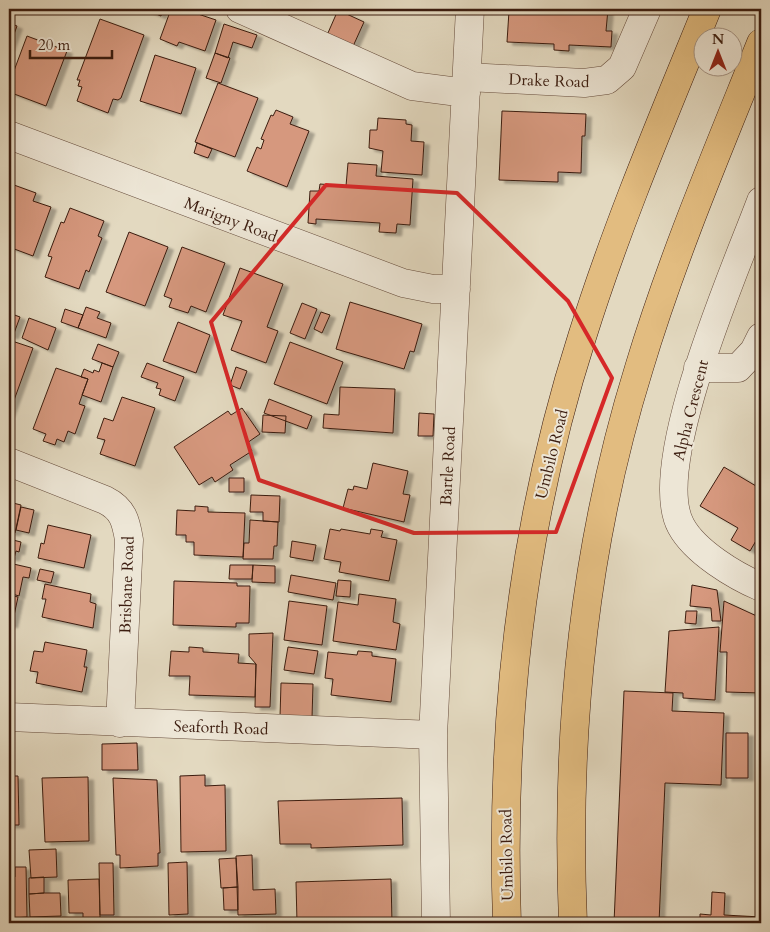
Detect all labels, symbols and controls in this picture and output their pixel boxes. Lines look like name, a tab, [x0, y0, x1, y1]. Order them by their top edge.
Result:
scale bar	[30, 28, 112, 60]
north arrow	[692, 28, 742, 78]
text: N	[712, 30, 724, 49]
text: 20 m	[38, 35, 70, 55]
street label: Drake Road	[508, 69, 590, 93]
street label: Marigny Road	[181, 192, 281, 248]
street label: Alpha Crescent	[668, 357, 714, 463]
street label: Umbilo Road	[530, 407, 574, 501]
street label: Bartle Road	[435, 425, 461, 506]
street label: Brisbane Road	[114, 535, 140, 634]
street label: Seaforth Road	[173, 715, 269, 741]
street label: Umbilo Road	[495, 808, 519, 901]

